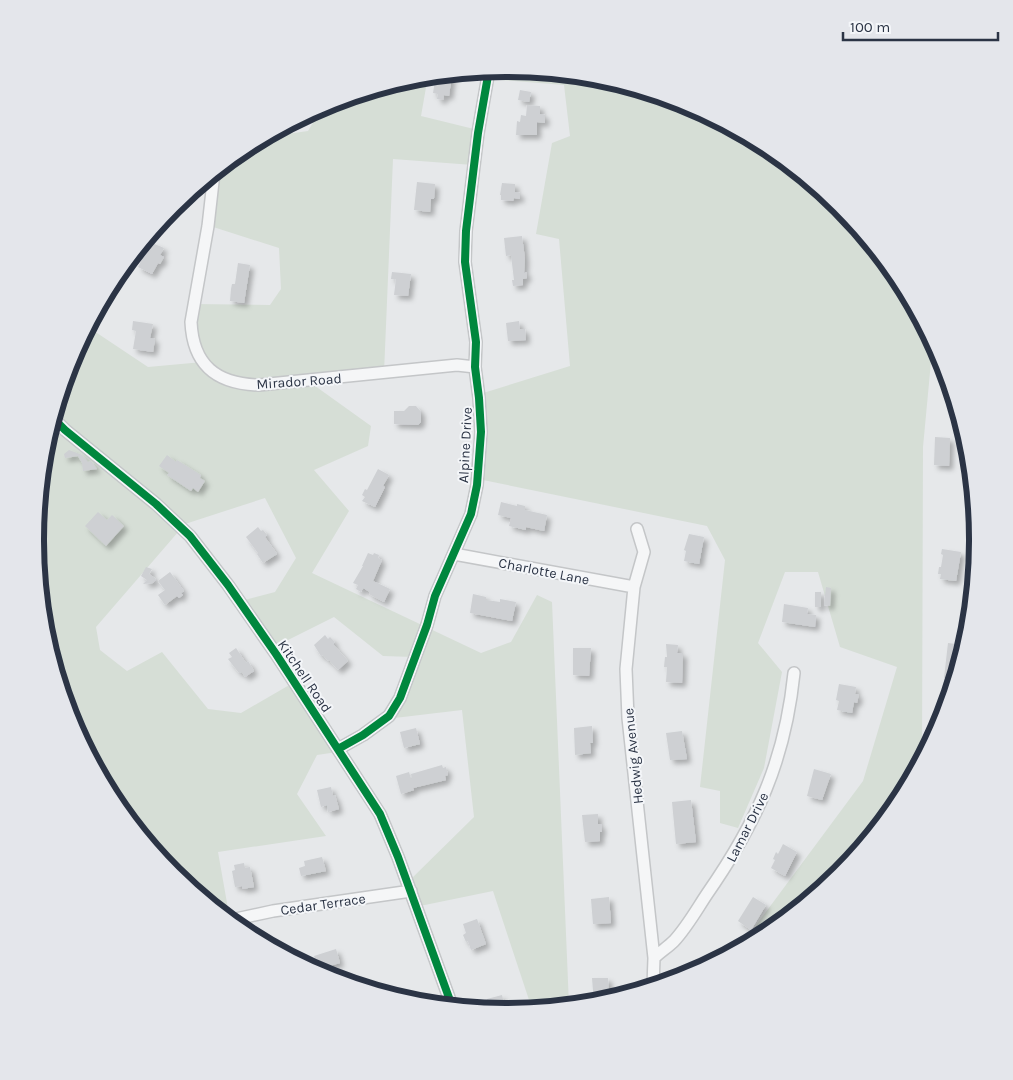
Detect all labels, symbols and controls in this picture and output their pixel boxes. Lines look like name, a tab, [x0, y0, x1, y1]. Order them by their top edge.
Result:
scale bar	[843, 10, 998, 42]
text: 100 m	[850, 18, 890, 36]
street label: Mirador Road	[256, 370, 342, 393]
street label: Alpine Drive	[455, 407, 476, 483]
street label: Charlotte Lane	[497, 554, 591, 589]
street label: Kitchell Road	[274, 637, 335, 716]
street label: Hedwig Avenue	[620, 707, 647, 805]
street label: Lamar Drive	[723, 789, 772, 865]
street label: Cedar Terrace	[280, 890, 367, 919]

